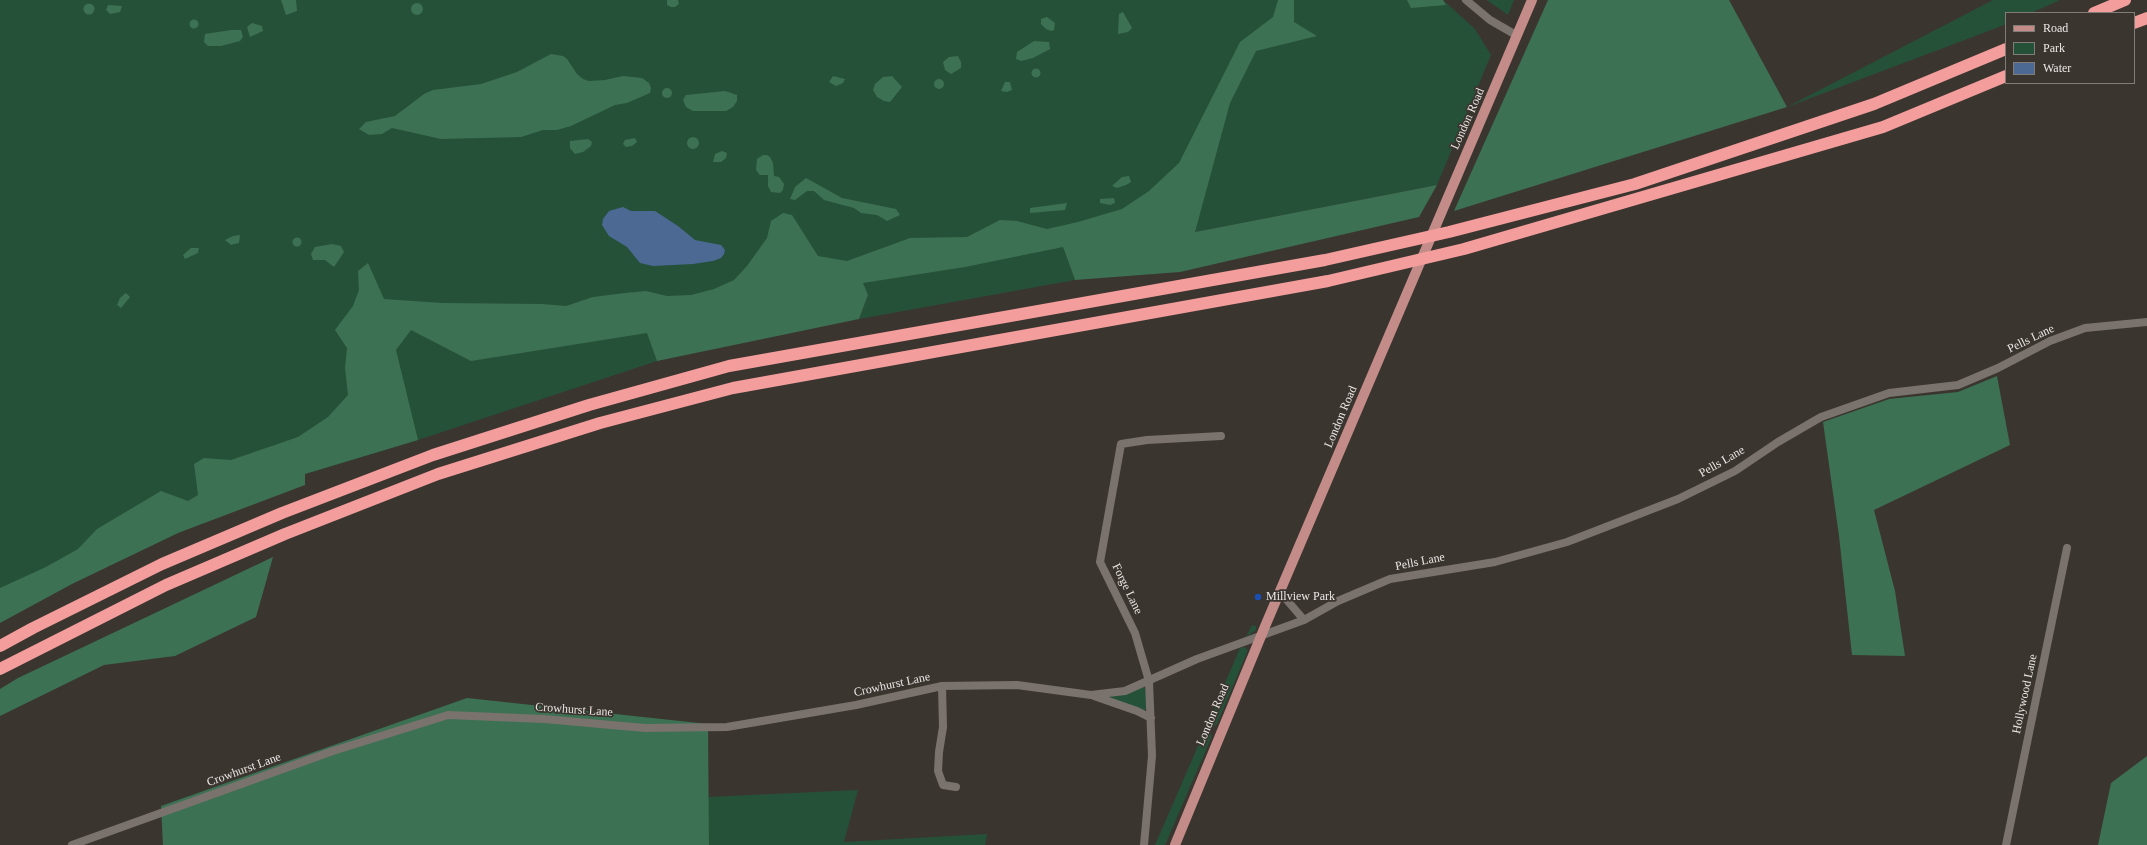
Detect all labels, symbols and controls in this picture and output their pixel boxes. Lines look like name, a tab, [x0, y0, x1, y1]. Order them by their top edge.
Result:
legend	[2005, 12, 2135, 84]
text: Road	[2043, 21, 2068, 35]
text: Park	[2043, 41, 2065, 55]
text: Water	[2043, 61, 2071, 75]
street label: London Road	[1448, 86, 1488, 152]
street label: Pells Lane	[2005, 321, 2057, 357]
street label: London Road	[1322, 384, 1360, 450]
street label: Pells Lane	[1697, 443, 1747, 481]
street label: Pells Lane	[1394, 550, 1446, 574]
street label: Forge Lane	[1109, 561, 1145, 617]
place label: Millview Park	[1266, 590, 1335, 604]
marker: Millview Park	[1253, 592, 1263, 602]
street label: Hollywood Lane	[2010, 653, 2040, 735]
street label: Crowhurst Lane	[853, 670, 931, 700]
street label: London Road	[1194, 682, 1232, 748]
street label: Crowhurst Lane	[535, 700, 613, 720]
street label: Crowhurst Lane	[205, 750, 283, 790]

